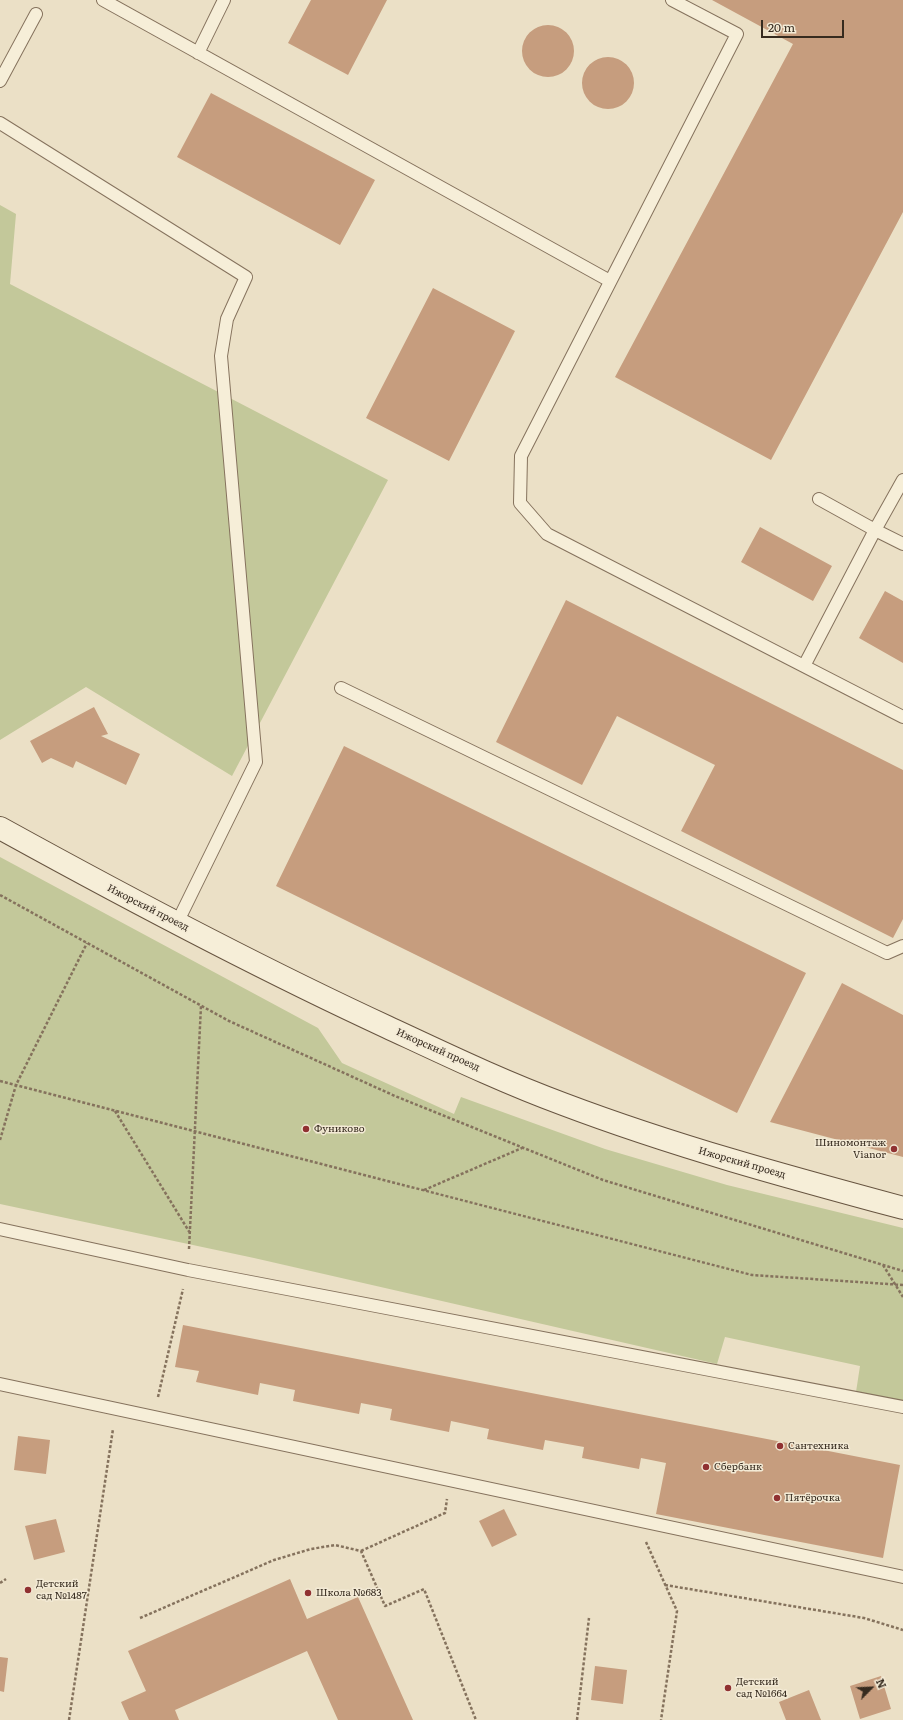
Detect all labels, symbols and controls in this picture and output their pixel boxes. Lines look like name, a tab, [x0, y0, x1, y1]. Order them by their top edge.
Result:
scale bar	[763, 12, 846, 38]
text: 20 m	[768, 18, 795, 36]
street label: Ижорский проезд	[105, 882, 191, 934]
street label: Ижорский проезд	[394, 1026, 482, 1074]
place label: Фуниково	[314, 1123, 365, 1135]
marker: Фуниково	[301, 1124, 311, 1134]
place label: Шиномонтаж Vianor	[815, 1137, 886, 1160]
marker: Шиномонтаж Vianor	[889, 1144, 899, 1154]
street label: Ижорский проезд	[697, 1145, 787, 1181]
place label: Сантехника	[788, 1440, 849, 1452]
marker: Сантехника	[775, 1441, 785, 1451]
place label: Сбербанк	[714, 1461, 762, 1473]
marker: Сбербанк	[701, 1462, 711, 1472]
place label: Пятёрочка	[785, 1492, 840, 1504]
marker: Пятёрочка	[772, 1493, 782, 1503]
place label: Детский сад №1487	[36, 1578, 87, 1602]
marker: Детский сад №1487	[23, 1585, 33, 1595]
place label: Школа №683	[316, 1587, 382, 1599]
marker: Школа №683	[303, 1588, 313, 1598]
north arrow	[851, 1668, 891, 1708]
place label: Детский сад №1664	[736, 1676, 787, 1700]
text: N	[873, 1676, 891, 1691]
marker: Детский сад №1664	[723, 1683, 733, 1693]

